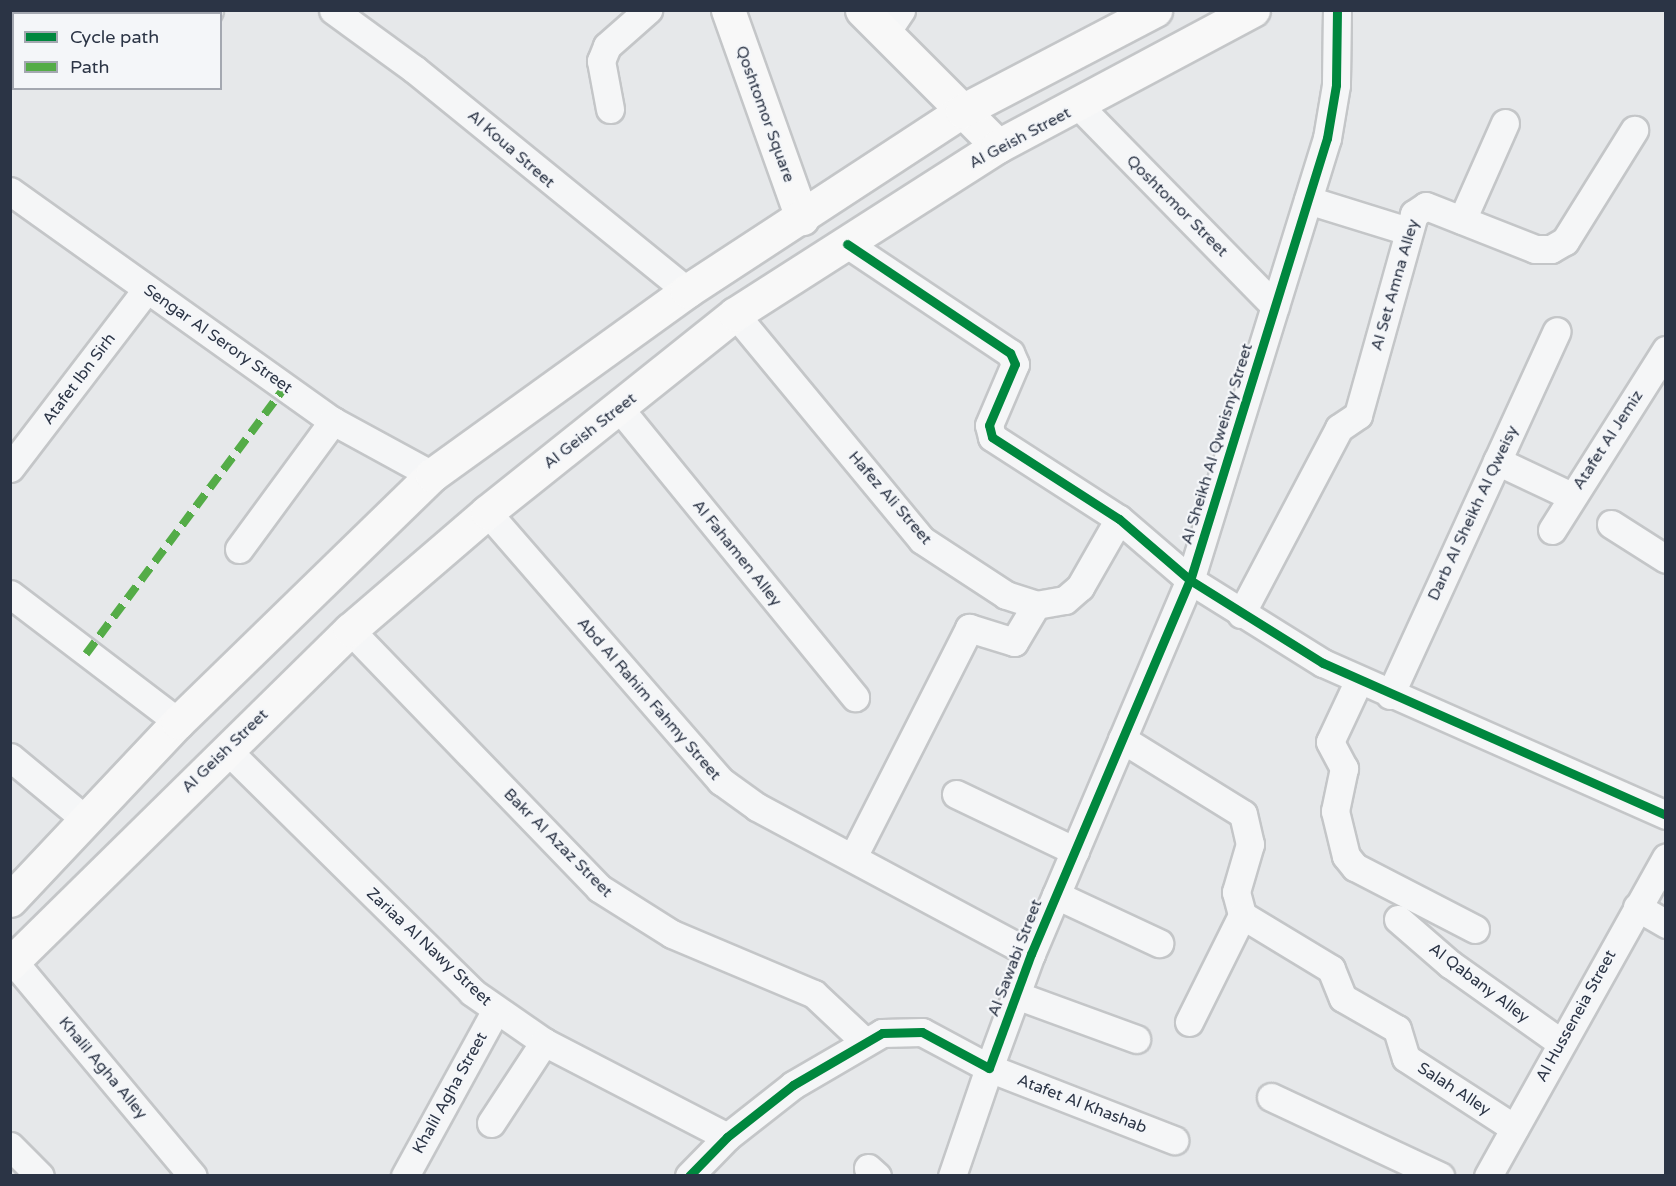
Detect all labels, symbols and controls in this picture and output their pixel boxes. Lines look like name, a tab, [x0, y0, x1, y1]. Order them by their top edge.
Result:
legend	[12, 12, 222, 90]
text: Cycle path	[70, 26, 159, 48]
street label: Qoshtomor Square	[731, 43, 799, 185]
text: Path	[70, 56, 109, 78]
street label: Al Geish Street	[966, 103, 1074, 173]
street label: Al Koua Street	[464, 106, 558, 192]
street label: Qoshtomor Street	[1122, 151, 1232, 261]
street label: Al Set Amna Alley	[1367, 217, 1423, 353]
street label: Sengar Al Serory Street	[140, 280, 296, 398]
street label: Atafet Ibn Sirh	[38, 330, 120, 428]
street label: Al Sheikh Al Qweisny Street	[1177, 341, 1257, 547]
street label: Atafet Al Jemiz	[1569, 387, 1647, 493]
street label: Al Geish Street	[540, 389, 640, 473]
street label: Darb Al Sheikh Al Qweisy	[1424, 422, 1522, 604]
street label: Hafez Ali Street	[844, 447, 936, 549]
street label: Al Fahamen Alley	[688, 496, 786, 610]
street label: Abd Al Rahim Fahmy Street	[573, 614, 725, 784]
street label: Al Geish Street	[178, 705, 272, 797]
street label: Bakr Al Azaz Street	[500, 785, 616, 901]
street label: Zariaa Al Nawy Street	[362, 884, 496, 1010]
street label: Al Sawabi Street	[984, 897, 1046, 1019]
street label: Al Qabany Alley	[1425, 939, 1533, 1027]
street label: Al Husseneia Street	[1532, 947, 1620, 1085]
street label: Khalil Agha Alley	[55, 1013, 151, 1123]
street label: Khalil Agha Street	[409, 1029, 491, 1157]
street label: Salah Alley	[1414, 1058, 1494, 1120]
street label: Atafet Al Khashab	[1014, 1070, 1150, 1138]

